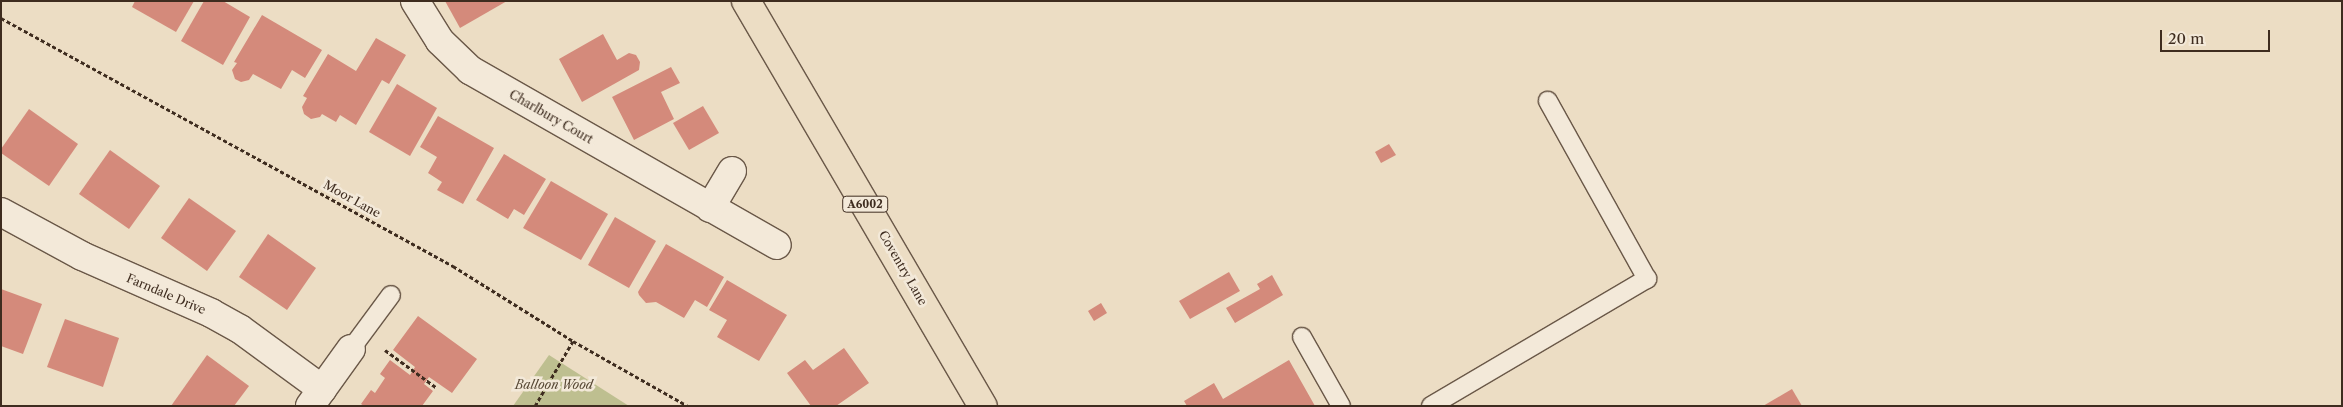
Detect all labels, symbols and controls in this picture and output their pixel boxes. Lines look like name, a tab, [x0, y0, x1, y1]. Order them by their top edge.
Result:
scale bar	[2163, 20, 2273, 52]
text: 20 m	[2168, 29, 2204, 48]
street label: Charlbury Court	[506, 87, 596, 147]
street label: Moor Lane	[321, 177, 383, 221]
road number: A6002	[841, 195, 889, 212]
street label: Coventry Lane	[876, 228, 930, 308]
street label: Farndale Drive	[124, 271, 208, 317]
park label: Balloon Wood	[515, 378, 593, 392]

